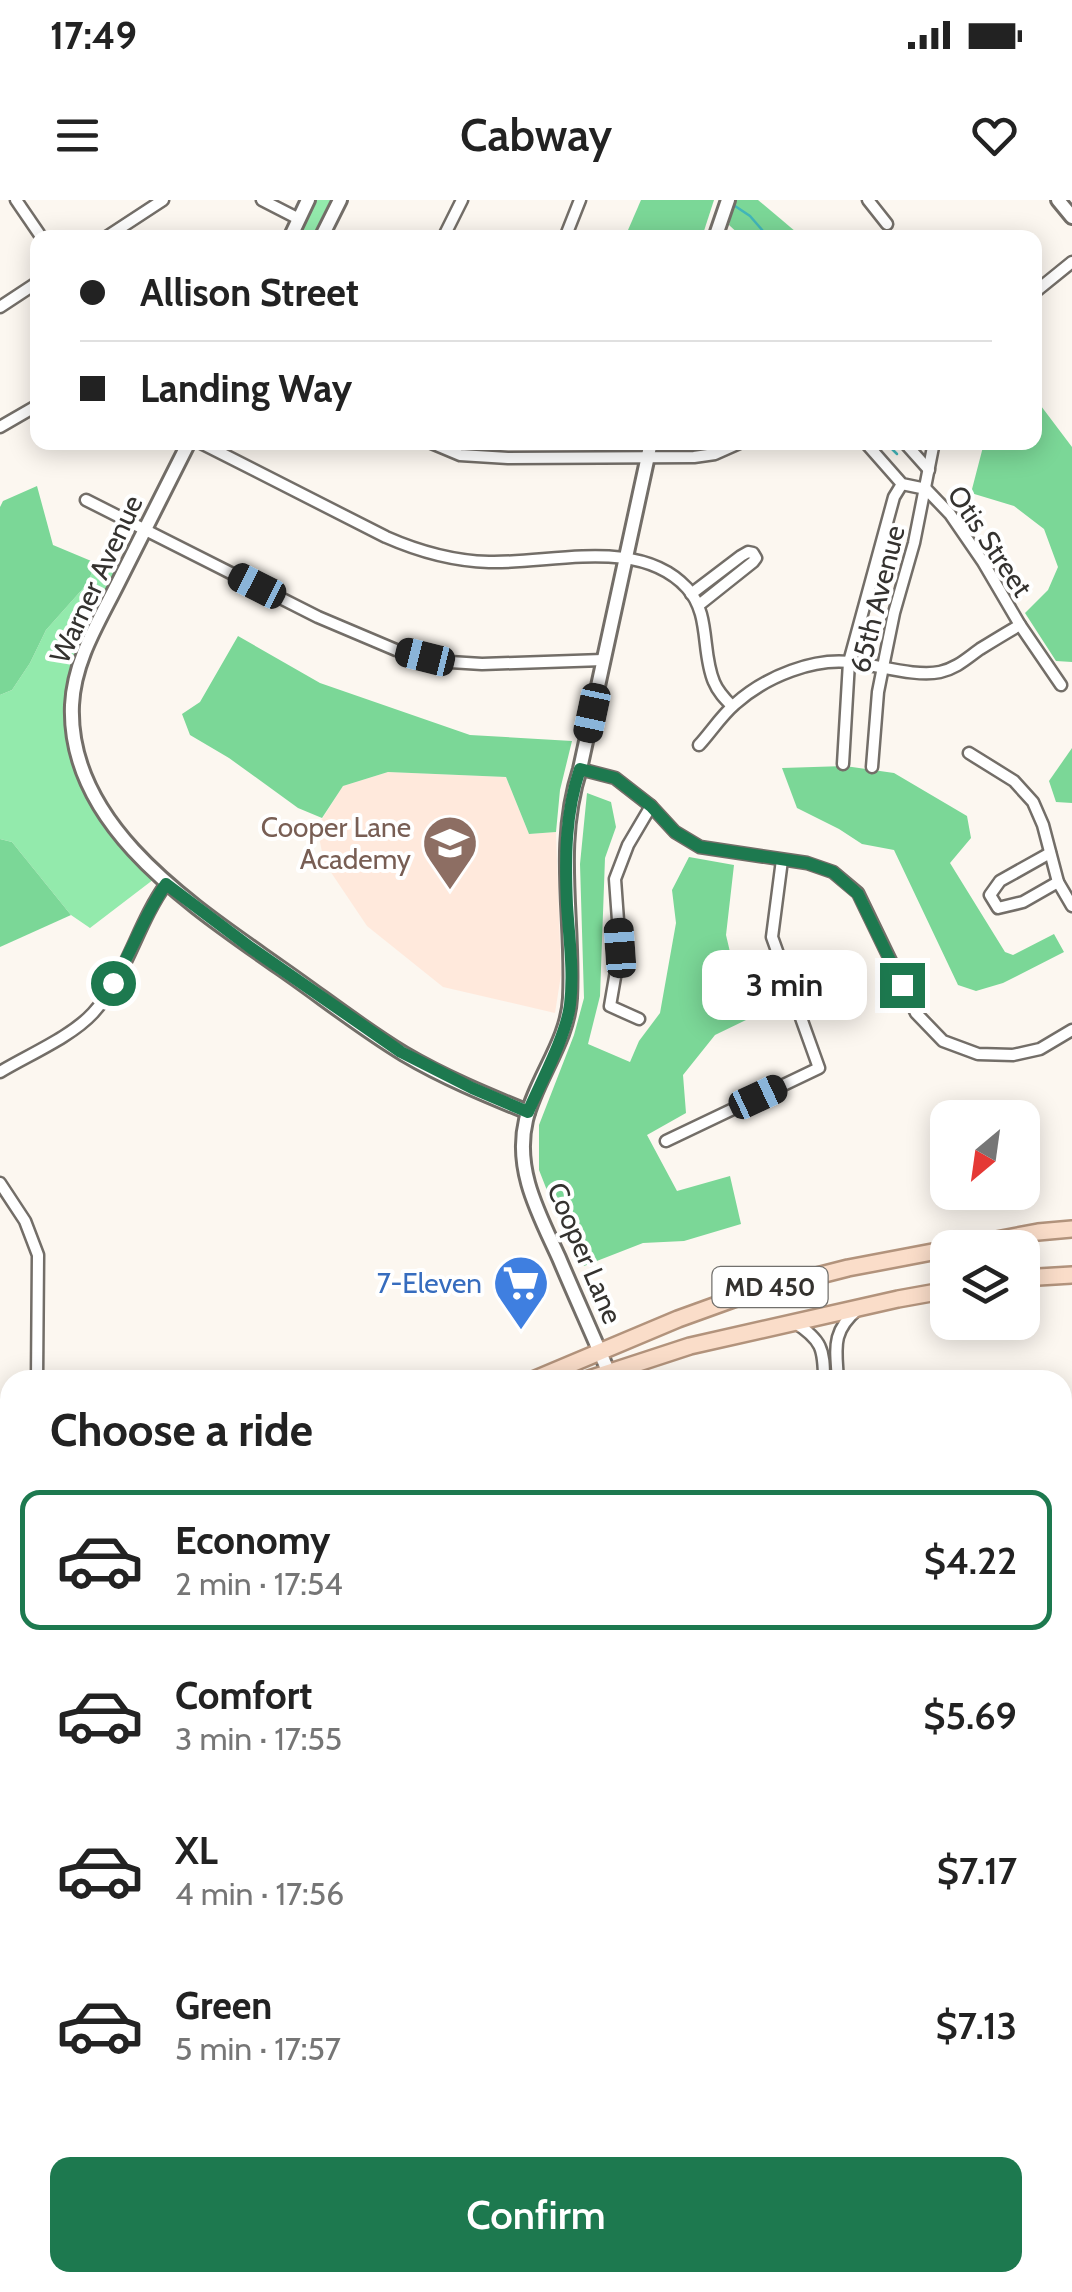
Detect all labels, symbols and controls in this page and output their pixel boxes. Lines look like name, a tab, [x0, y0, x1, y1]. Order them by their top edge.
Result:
text: 17:49	[50, 12, 137, 59]
icon: menu	[50, 108, 105, 163]
text: Cabway	[460, 108, 612, 162]
icon: heart	[967, 108, 1022, 163]
text: Allison Street	[140, 269, 359, 316]
text: Landing Way	[140, 365, 352, 412]
street label: Otis Street	[940, 479, 1040, 603]
street label: Warner Avenue	[42, 490, 150, 668]
street label: 65th Avenue	[842, 522, 912, 676]
car	[223, 559, 291, 613]
car	[392, 635, 458, 679]
car	[571, 681, 613, 745]
place label: Cooper Lane Academy	[261, 810, 411, 876]
school or university icon: Cooper Lane Academy	[420, 813, 480, 892]
car	[603, 917, 637, 979]
callout: 3 min	[702, 950, 867, 1020]
route start	[91, 961, 136, 1006]
route end	[880, 963, 925, 1008]
text: 3 min	[746, 965, 823, 1004]
car	[724, 1071, 792, 1123]
north arrow	[930, 1100, 1040, 1210]
map controls	[930, 1100, 1040, 1340]
street label: Cooper Lane	[540, 1177, 630, 1329]
button: layers	[930, 1230, 1040, 1340]
supermarket icon: 7-Eleven	[491, 1253, 551, 1332]
place label: 7-Eleven	[377, 1266, 482, 1300]
road number: MD 450	[712, 1267, 828, 1307]
text: Choose a ride	[50, 1403, 313, 1457]
icon: car	[55, 1515, 145, 1605]
text: Economy	[175, 1517, 330, 1564]
text: $4.22	[924, 1537, 1017, 1584]
text: 2 min · 17:54	[175, 1564, 343, 1603]
icon: car	[55, 1670, 145, 1760]
text: Comfort	[175, 1672, 312, 1719]
text: $5.69	[923, 1692, 1017, 1739]
text: 3 min · 17:55	[175, 1719, 342, 1758]
icon: car	[55, 1825, 145, 1915]
text: XL	[175, 1827, 218, 1874]
text: $7.17	[937, 1847, 1017, 1894]
text: 4 min · 17:56	[175, 1874, 344, 1913]
icon: car	[55, 1980, 145, 2070]
text: Green	[175, 1982, 272, 2029]
text: $7.13	[935, 2002, 1017, 2049]
text: 5 min · 17:57	[175, 2029, 341, 2068]
button: Confirm	[50, 2157, 1022, 2272]

